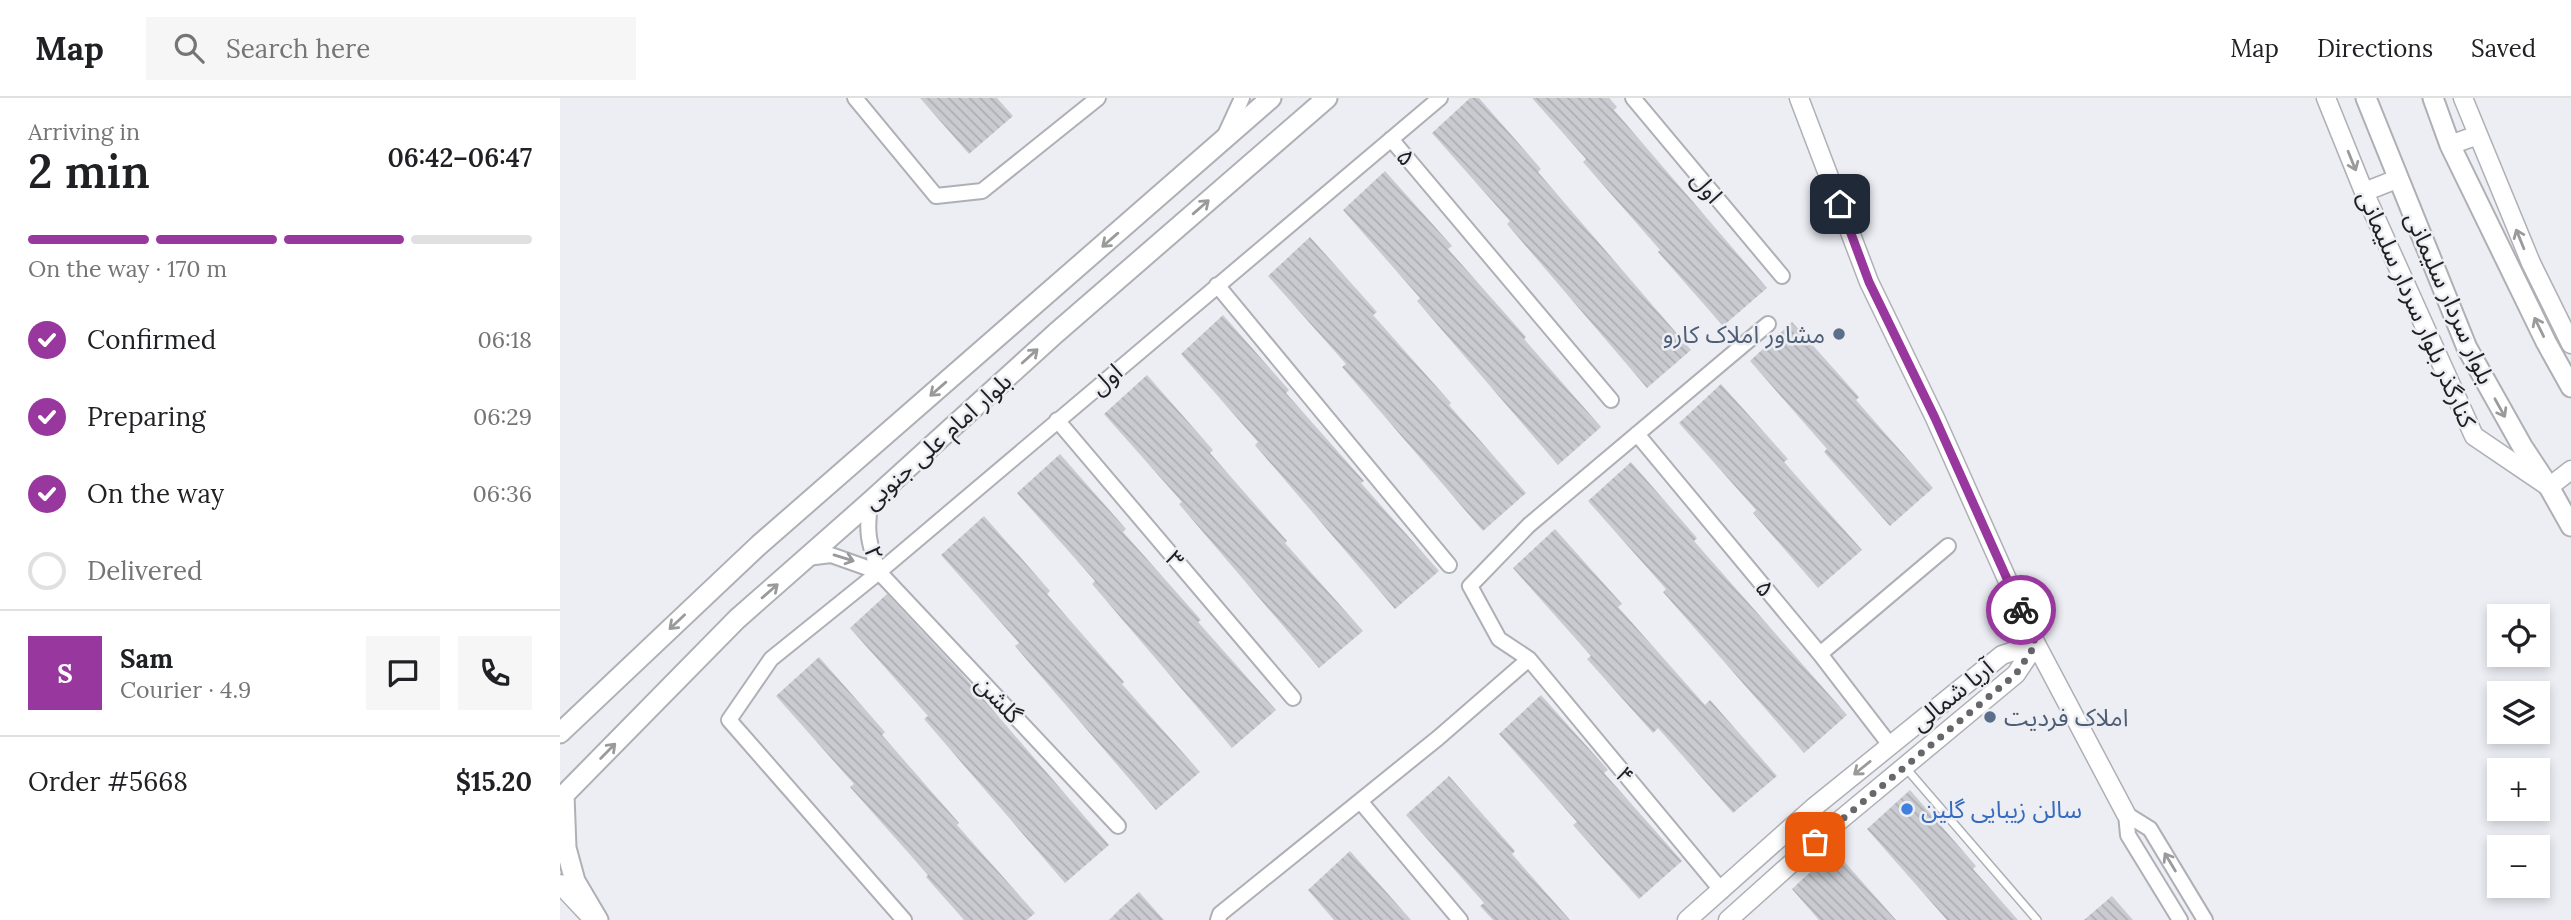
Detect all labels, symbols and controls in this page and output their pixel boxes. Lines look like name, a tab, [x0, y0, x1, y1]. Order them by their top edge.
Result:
search box	[146, 17, 636, 80]
text: Map	[35, 27, 104, 69]
icon: search	[170, 29, 208, 67]
text: Search here	[226, 32, 370, 65]
text: Map	[2230, 33, 2279, 64]
text: Directions	[2317, 33, 2433, 64]
text: Saved	[2471, 33, 2536, 64]
text: Arriving in	[28, 117, 140, 146]
text: 06:42–06:47	[387, 141, 532, 174]
text: 2 min	[28, 142, 150, 201]
street label: ۵	[1390, 142, 1422, 172]
one-way arrow	[2346, 150, 2359, 172]
street label: اول	[1684, 164, 1730, 210]
pin	[1810, 174, 1870, 234]
icon: home	[1821, 185, 1859, 223]
street label: کنارگذر بلوار سردار سلیمانی	[2351, 186, 2484, 433]
one-way arrow	[1192, 199, 1210, 215]
street label: بلوار سردار سلیمانی	[2398, 207, 2502, 389]
one-way arrow	[2513, 228, 2526, 250]
one-way arrow	[1101, 232, 1119, 248]
text: On the way · 170 m	[28, 254, 227, 283]
one-way arrow	[2531, 317, 2545, 338]
place label: مشاور املاک کارو	[1663, 319, 1825, 350]
icon: check	[28, 321, 66, 359]
text: Confirmed	[87, 323, 216, 356]
text: 06:18	[477, 325, 532, 354]
marker: مشاور املاک کارو	[1831, 326, 1847, 342]
one-way arrow	[1021, 348, 1038, 365]
street label: اول	[1083, 356, 1129, 402]
street label: بلوار امام علی جنوبی	[856, 366, 1020, 518]
one-way arrow	[929, 381, 947, 397]
one-way arrow	[2493, 397, 2507, 417]
icon: check	[28, 398, 66, 436]
text: Preparing	[87, 400, 206, 433]
text: 06:29	[473, 402, 532, 431]
icon: check	[28, 475, 66, 513]
text: On the way	[87, 477, 224, 510]
text: 06:36	[473, 479, 532, 508]
street label: ۲	[857, 542, 891, 564]
street label: ۳	[1159, 544, 1191, 574]
one-way arrow	[833, 553, 855, 566]
text: Delivered	[87, 554, 203, 587]
street label: ۵	[1749, 573, 1781, 603]
courier	[1986, 575, 2056, 645]
one-way arrow	[761, 583, 779, 599]
icon: bike	[2002, 591, 2040, 629]
map controls	[2487, 604, 2550, 898]
button: locate	[2487, 604, 2550, 667]
one-way arrow	[669, 614, 686, 631]
button: chat	[366, 636, 440, 710]
button: phone	[458, 636, 532, 710]
text: Sam	[120, 642, 173, 675]
street label: آریا شمالی	[1904, 652, 2001, 738]
text: S	[57, 657, 73, 690]
street label: گلشن	[969, 668, 1030, 730]
text: Courier · 4.9	[120, 675, 251, 704]
button: layers	[2487, 681, 2550, 744]
place label: املاک فردیت	[2004, 702, 2128, 733]
marker: املاک فردیت	[1982, 709, 1998, 725]
one-way arrow	[599, 742, 616, 759]
button: +	[2487, 758, 2550, 821]
street label: ۴	[1609, 760, 1641, 790]
one-way arrow	[1854, 760, 1872, 776]
text: Order #5668	[28, 765, 188, 798]
text: $15.20	[456, 765, 532, 798]
place label: سالن زیبایی گلین	[1921, 794, 2082, 825]
marker: سالن زیبایی گلین	[1899, 801, 1915, 817]
pin	[1785, 812, 1845, 872]
icon: bag	[1796, 823, 1834, 861]
button: −	[2487, 835, 2550, 898]
one-way arrow	[2163, 853, 2177, 873]

